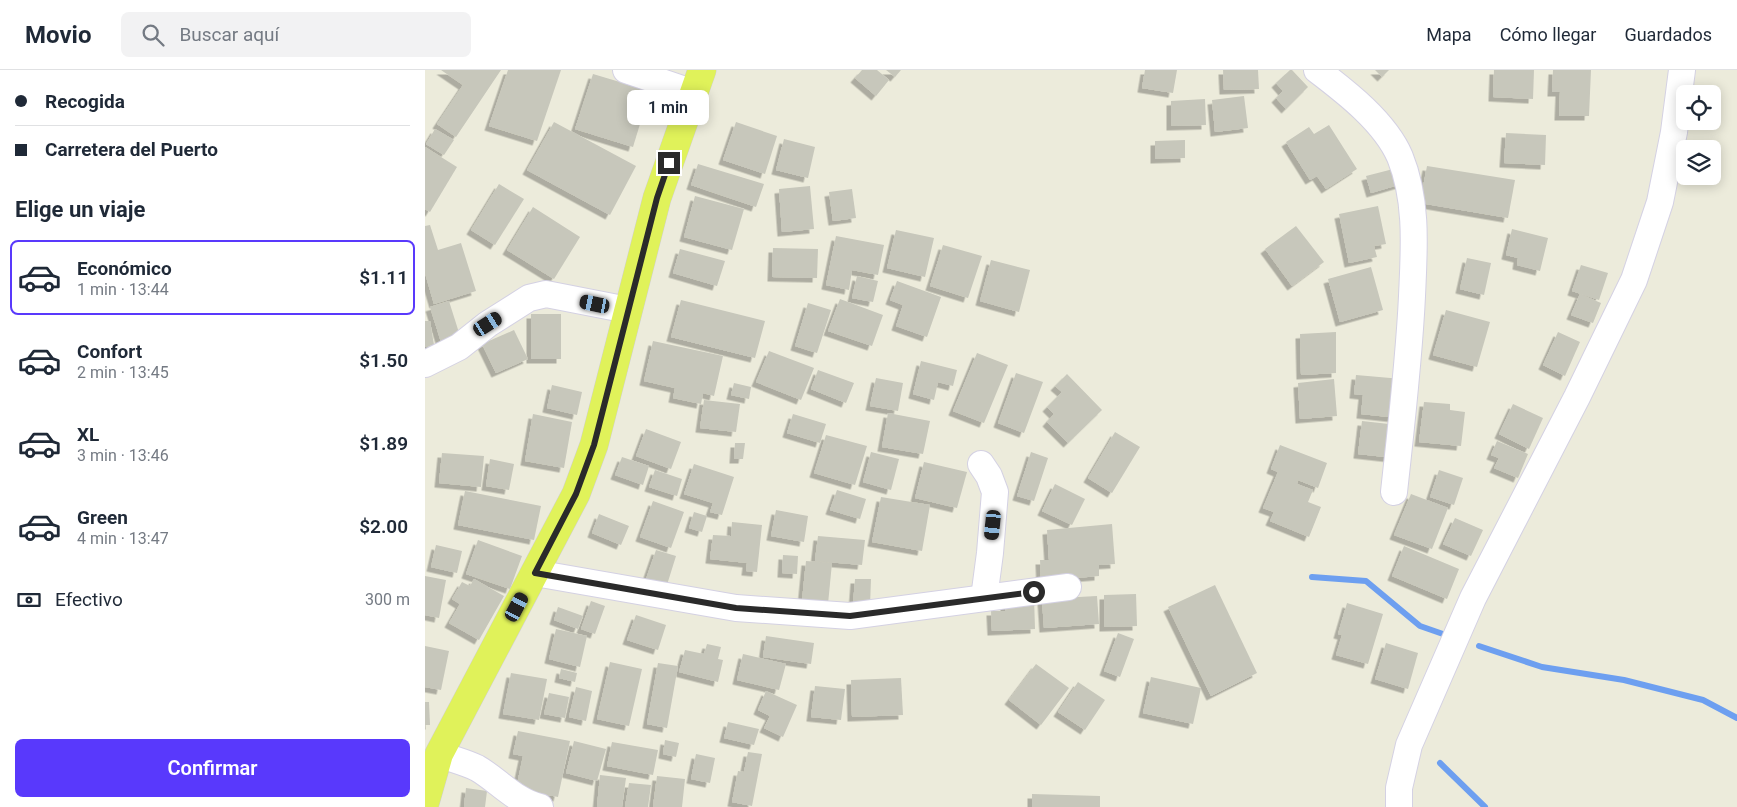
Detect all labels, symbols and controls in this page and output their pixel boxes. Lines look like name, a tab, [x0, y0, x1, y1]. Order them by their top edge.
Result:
search box	[121, 12, 471, 57]
text: Movio	[25, 21, 91, 49]
icon: search	[139, 21, 167, 49]
text: Buscar aquí	[179, 23, 279, 46]
text: Mapa	[1426, 24, 1472, 45]
text: Cómo llegar	[1500, 24, 1596, 45]
text: Guardados	[1624, 24, 1712, 45]
map controls	[1676, 85, 1721, 185]
button: locate	[1676, 85, 1721, 130]
text: Recogida	[45, 90, 125, 113]
callout: 1 min	[628, 91, 710, 126]
text: 1 min	[648, 98, 688, 117]
text: Carretera del Puerto	[45, 138, 218, 161]
button: layers	[1676, 140, 1721, 185]
route end	[658, 152, 680, 174]
text: Elige un viaje	[15, 197, 145, 222]
icon: car	[17, 255, 62, 300]
text: Económico	[77, 257, 172, 280]
text: $1.11	[359, 266, 408, 289]
text: 1 min · 13:44	[77, 280, 169, 299]
car	[578, 294, 611, 314]
car	[471, 310, 504, 338]
icon: car	[17, 338, 62, 383]
text: Confort	[77, 340, 142, 363]
text: $1.50	[359, 349, 408, 372]
text: 2 min · 13:45	[77, 363, 169, 382]
icon: car	[17, 421, 62, 466]
text: XL	[77, 423, 99, 446]
text: $1.89	[359, 432, 408, 455]
text: 3 min · 13:46	[77, 446, 169, 465]
icon: car	[17, 504, 62, 549]
text: Green	[77, 506, 128, 529]
car	[983, 509, 1002, 541]
text: $2.00	[359, 515, 408, 538]
text: 4 min · 13:47	[77, 529, 169, 548]
route start	[1023, 581, 1045, 603]
icon: cash	[15, 586, 43, 614]
text: Efectivo	[55, 588, 123, 611]
text: 300 m	[365, 590, 410, 609]
car	[503, 590, 530, 624]
button: Confirmar	[15, 739, 410, 797]

